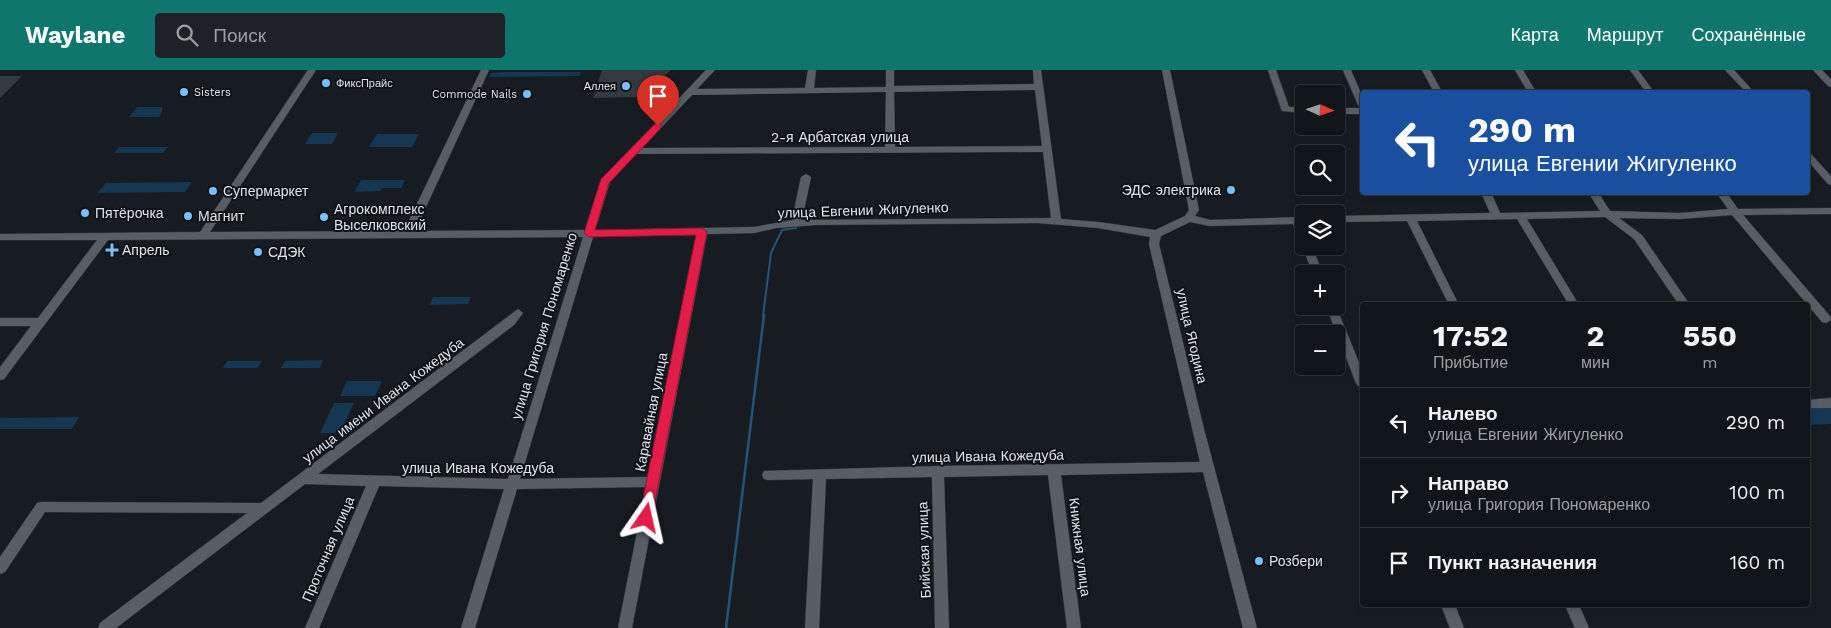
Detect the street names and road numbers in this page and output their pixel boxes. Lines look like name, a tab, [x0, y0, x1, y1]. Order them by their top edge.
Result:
street label: 2-я Арбатская улица	[771, 129, 909, 145]
street label: улица Евгении Жигуленко	[777, 199, 949, 221]
street label: улица Григория Пономаренко	[508, 231, 580, 421]
street label: улица Ягодина	[1173, 287, 1211, 385]
street label: улица имени Ивана Кожедуба	[299, 334, 467, 466]
street label: Каравайная улица	[632, 351, 670, 473]
street label: улица Ивана Кожедуба	[912, 447, 1064, 465]
street label: улица Ивана Кожедуба	[402, 460, 554, 476]
street label: Проточная улица	[299, 494, 357, 604]
street label: Книжная улица	[1066, 497, 1094, 598]
street label: Бийская улица	[914, 501, 934, 599]

